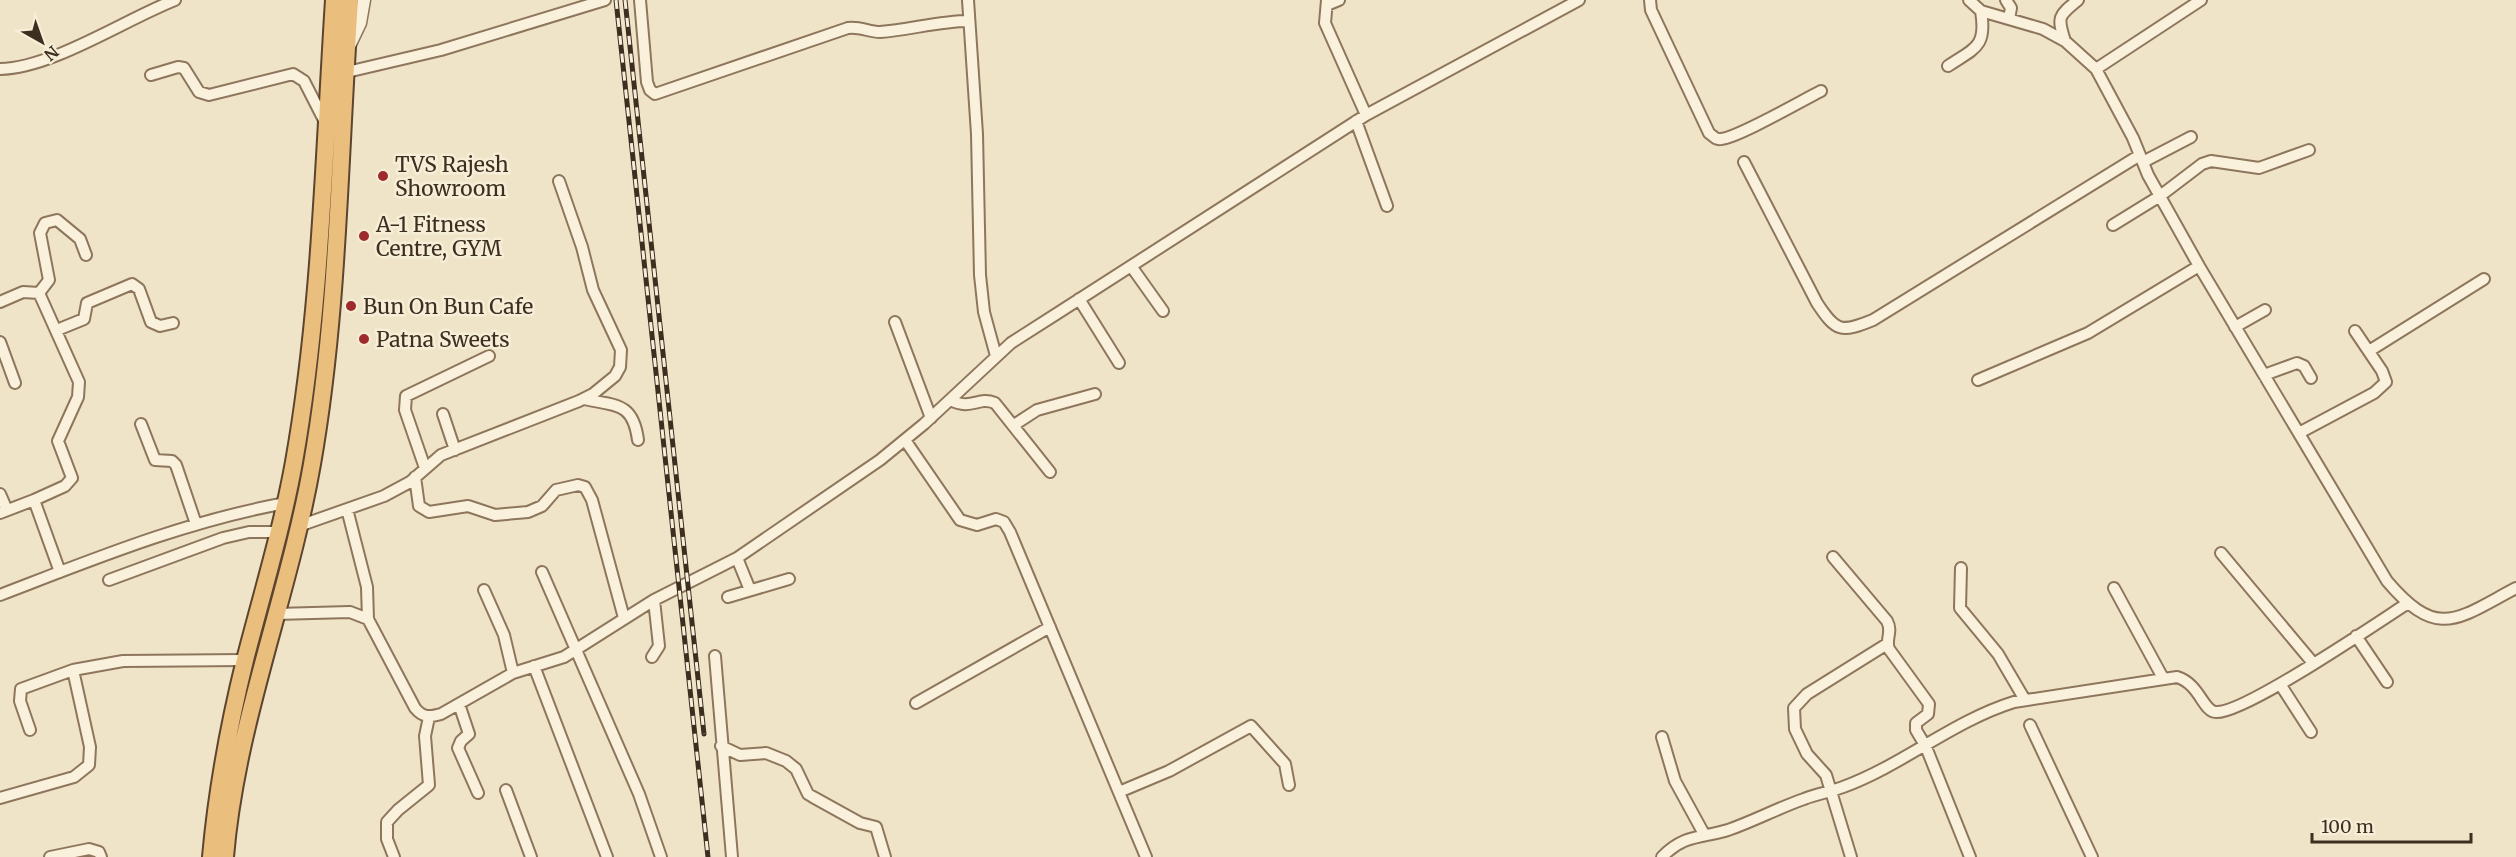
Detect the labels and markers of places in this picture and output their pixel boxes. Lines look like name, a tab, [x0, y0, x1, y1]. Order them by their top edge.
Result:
place label: TVS Rajesh Showroom	[395, 151, 509, 202]
marker: TVS Rajesh Showroom	[376, 169, 390, 183]
place label: A-1 Fitness Centre, GYM	[375, 211, 502, 262]
marker: A-1 Fitness Centre, GYM	[357, 229, 371, 243]
place label: Bun On Bun Cafe	[363, 293, 533, 320]
marker: Bun On Bun Cafe	[344, 299, 358, 313]
place label: Patna Sweets	[376, 326, 510, 353]
marker: Patna Sweets	[357, 332, 371, 346]

